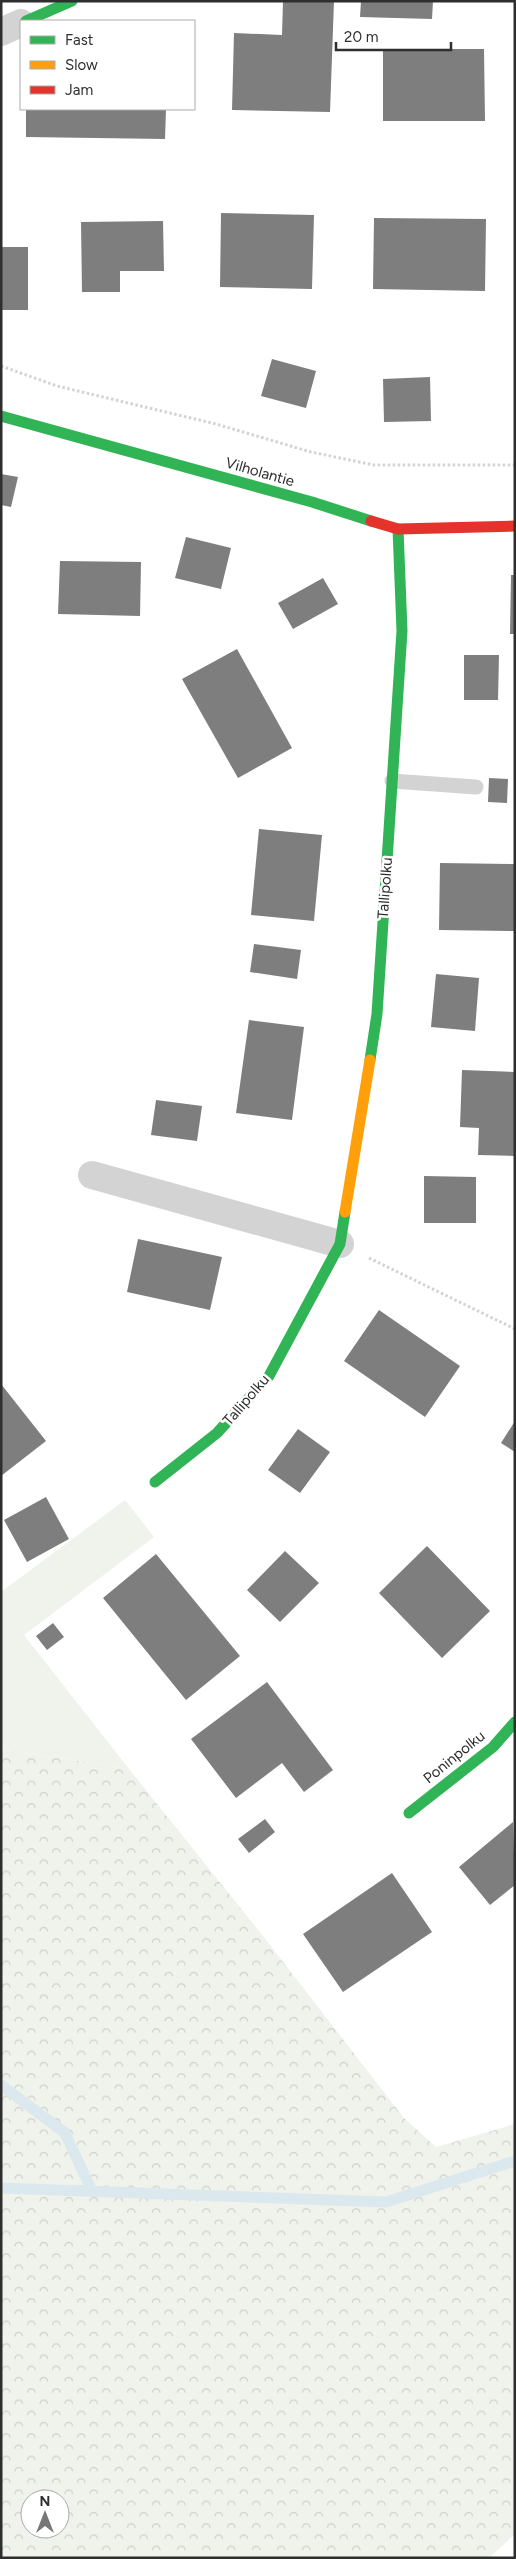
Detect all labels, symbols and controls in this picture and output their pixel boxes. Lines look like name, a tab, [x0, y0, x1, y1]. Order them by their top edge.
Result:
legend	[20, 20, 195, 110]
scale bar	[336, 20, 451, 52]
text: 20 m	[344, 28, 378, 46]
text: Fast	[65, 31, 94, 49]
text: Slow	[65, 56, 98, 74]
text: Jam	[65, 81, 93, 99]
street label: Vilholantie	[223, 454, 297, 490]
street label: Tallipolku	[374, 857, 396, 919]
street label: Tallipolku	[219, 1371, 273, 1429]
street label: Poninpolku	[420, 1727, 488, 1787]
north arrow	[20, 2489, 70, 2539]
text: N	[40, 2493, 50, 2510]

